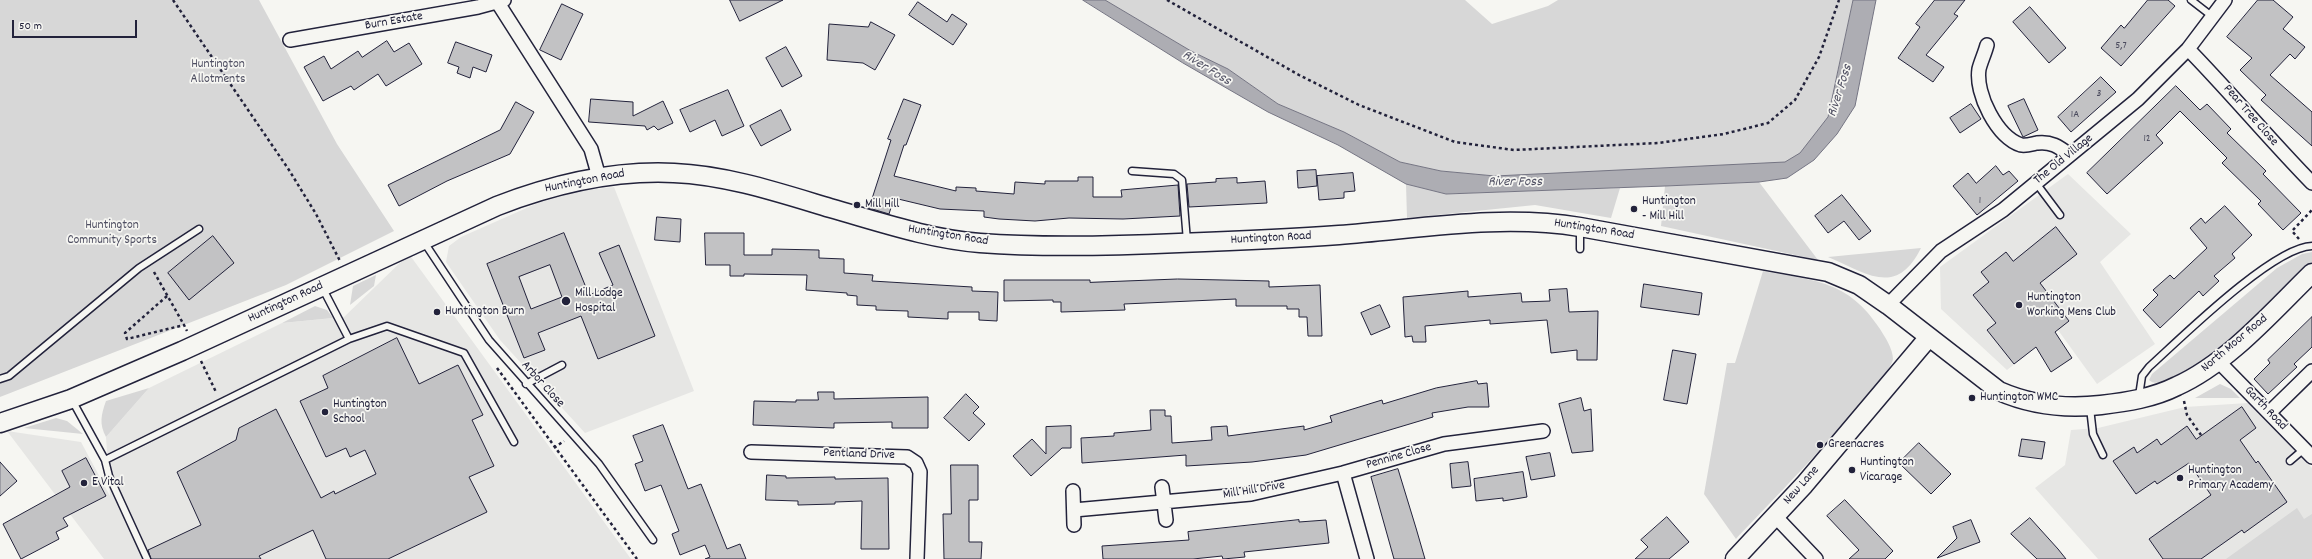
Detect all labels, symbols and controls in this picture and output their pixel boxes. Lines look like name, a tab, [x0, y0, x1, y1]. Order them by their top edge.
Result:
street label: Burn Estate	[364, 9, 424, 35]
scale bar	[14, 12, 139, 38]
text: 50 m	[19, 18, 42, 35]
house number: 5,7	[2115, 39, 2127, 53]
water label: River Foss	[1179, 48, 1233, 90]
park label: Huntington Allotments	[191, 57, 245, 88]
water label: River Foss	[1825, 63, 1857, 119]
street label: Pear Tree Close	[2219, 82, 2281, 150]
house number: 3	[2097, 87, 2101, 101]
house number: 1A	[2071, 108, 2079, 122]
street label: The Old Village	[2031, 131, 2097, 189]
house number: 12	[2143, 132, 2151, 146]
street label: Huntington Road	[544, 167, 626, 197]
water label: River Foss	[1488, 175, 1542, 191]
place label: Huntington - Mill Hill	[1642, 194, 1696, 225]
house number: 1	[1979, 194, 1981, 208]
place label: Mill Hill	[865, 197, 899, 213]
marker: Mill Hill	[852, 200, 862, 210]
marker: Huntington - Mill Hill	[1629, 204, 1639, 214]
street label: Huntington Road	[1553, 216, 1635, 244]
park label: Huntington Community Sports	[67, 218, 157, 249]
street label: Huntington Road	[907, 222, 989, 250]
street label: Huntington Road	[1230, 229, 1312, 249]
street label: Huntington Road	[246, 279, 326, 327]
place label: Mill Lodge Hospital	[575, 286, 623, 317]
place label: Huntington Working Mens Club	[2027, 290, 2116, 321]
marker: Mill Lodge Hospital	[560, 295, 572, 307]
marker: Huntington Working Mens Club	[2014, 300, 2024, 310]
place label: Huntington Burn	[445, 304, 524, 320]
marker: Huntington Burn	[432, 307, 442, 317]
street label: North Moor Road	[2199, 312, 2271, 376]
street label: Arbor Close	[517, 358, 567, 412]
street label: Garth Road	[2240, 384, 2290, 434]
place label: Huntington WMC	[1980, 390, 2058, 406]
marker: Huntington WMC	[1967, 393, 1977, 403]
place label: Huntington School	[333, 397, 387, 428]
marker: Huntington School	[320, 407, 330, 417]
place label: Greenacres	[1828, 437, 1884, 453]
street label: Pennine Close	[1365, 440, 1433, 474]
marker: Greenacres	[1815, 440, 1825, 450]
street label: Pentland Drive	[823, 446, 895, 464]
place label: Huntington Vicarage	[1860, 455, 1914, 486]
street label: New Lane	[1781, 463, 1823, 509]
place label: Huntington Primary Academy	[2188, 463, 2274, 494]
marker: Huntington Vicarage	[1847, 465, 1857, 475]
marker: Huntington Primary Academy	[2175, 473, 2185, 483]
place label: E Vital	[92, 475, 123, 491]
marker: E Vital	[79, 478, 89, 488]
street label: Mill Hill Drive	[1222, 478, 1286, 504]

